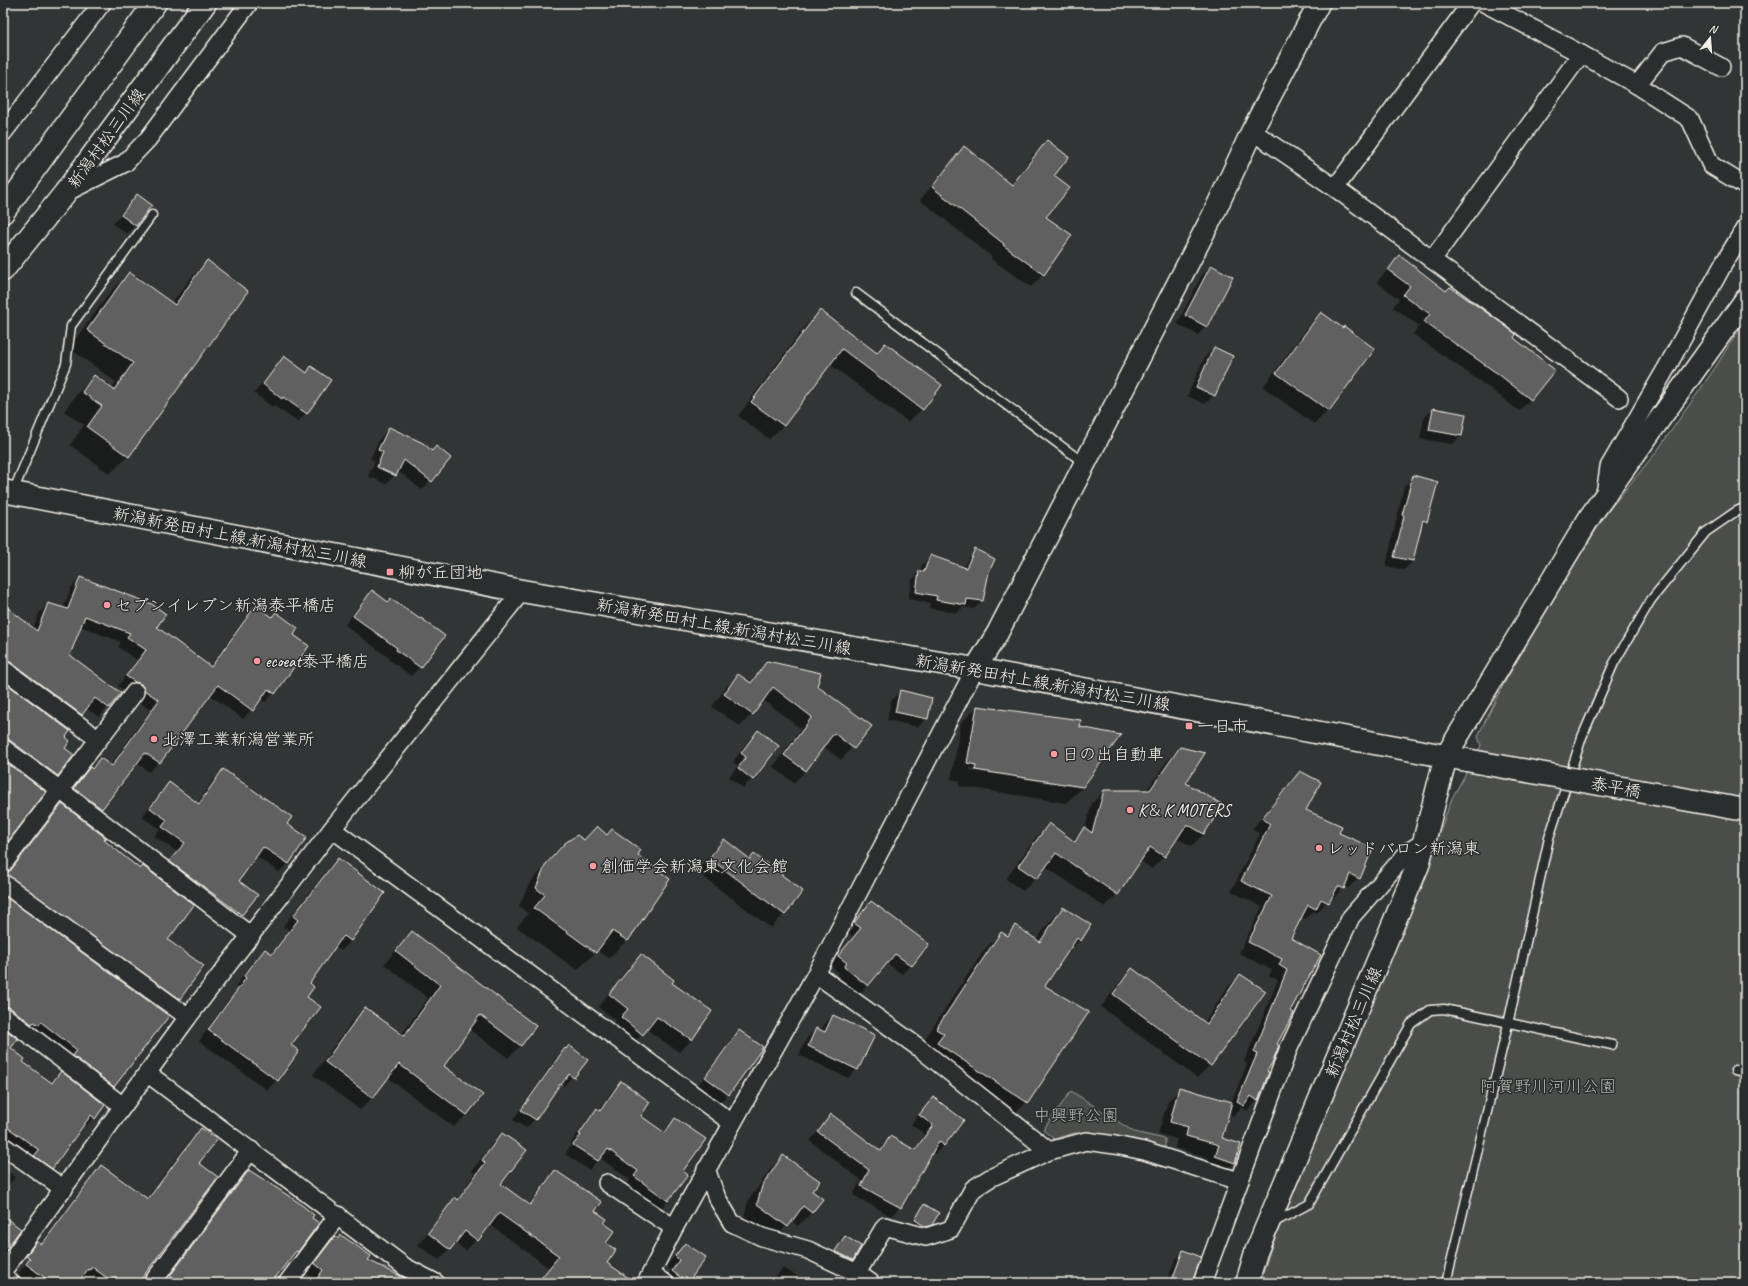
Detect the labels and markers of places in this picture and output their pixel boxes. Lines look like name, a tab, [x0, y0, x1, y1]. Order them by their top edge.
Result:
place label: 柳が丘団地	[398, 562, 483, 583]
marker: 柳が丘団地	[385, 567, 395, 577]
place label: セブンイレブン新潟泰平橋店	[115, 595, 336, 616]
marker: セブンイレブン新潟泰平橋店	[102, 600, 112, 610]
place label: ecoeat泰平橋店	[265, 651, 369, 672]
marker: ecoeat泰平橋店	[252, 656, 262, 666]
place label: 一日市	[1197, 716, 1248, 737]
marker: 一日市	[1184, 721, 1194, 731]
place label: 北澤工業新潟営業所	[162, 729, 315, 750]
marker: 北澤工業新潟営業所	[149, 734, 159, 744]
place label: 日の出自動車	[1062, 744, 1164, 765]
marker: 日の出自動車	[1049, 749, 1059, 759]
place label: K＆K MOTERS	[1138, 800, 1233, 821]
marker: K＆K MOTERS	[1125, 805, 1135, 815]
place label: レッドバロン新潟東	[1327, 838, 1480, 859]
marker: レッドバロン新潟東	[1314, 843, 1324, 853]
place label: 創価学会新潟東文化会館	[601, 856, 788, 877]
marker: 創価学会新潟東文化会館	[588, 861, 598, 871]

